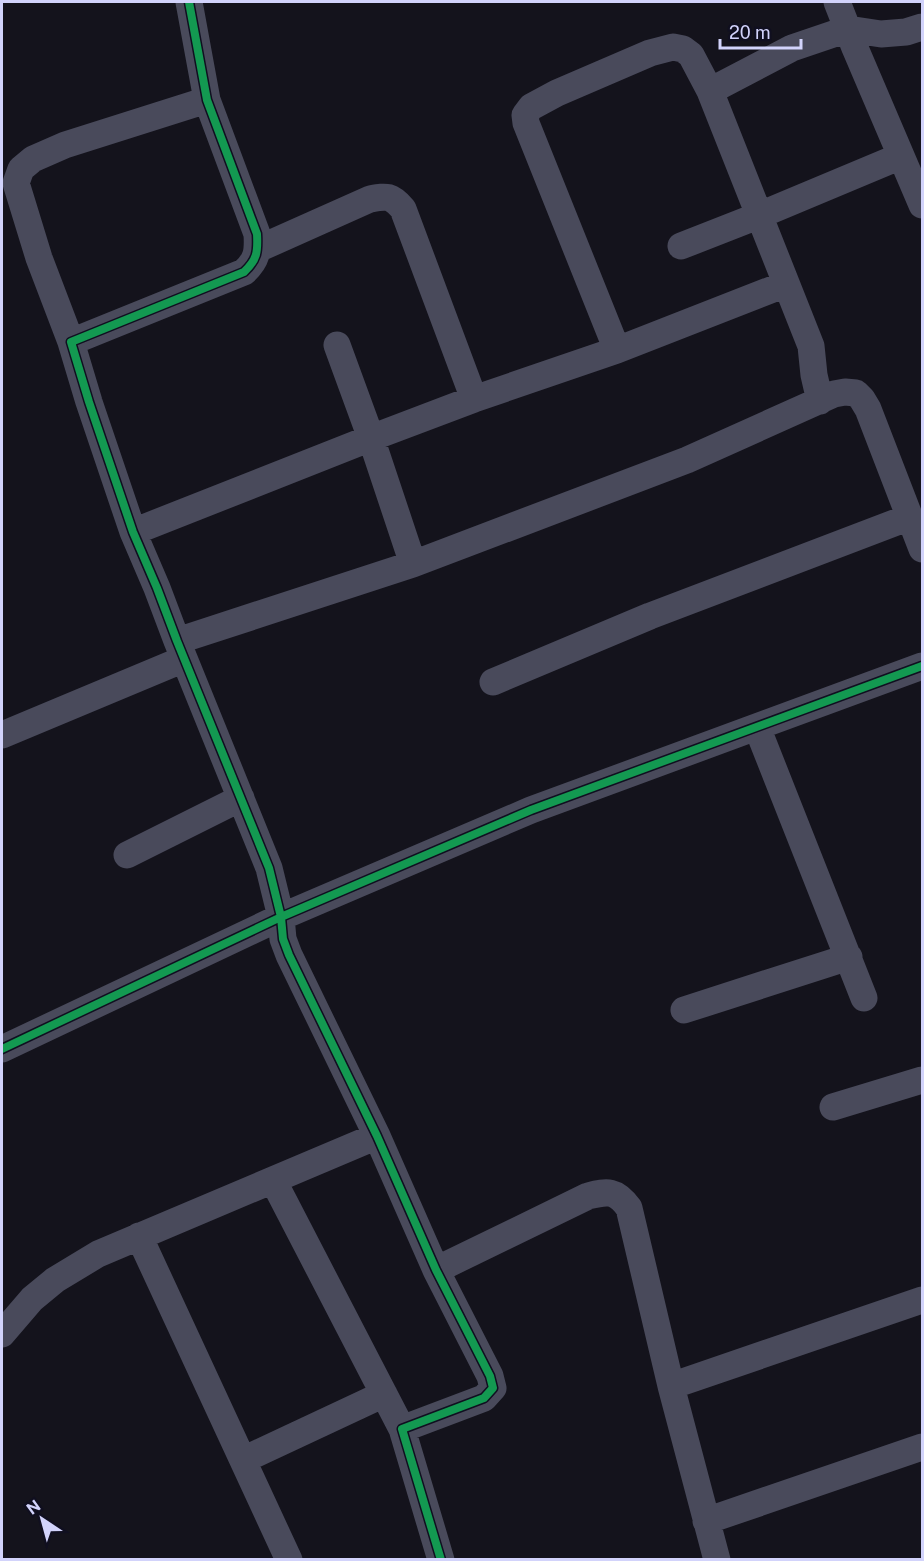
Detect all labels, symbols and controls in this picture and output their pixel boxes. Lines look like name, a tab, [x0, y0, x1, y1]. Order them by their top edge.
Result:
scale bar	[720, 12, 801, 50]
text: 20 m	[729, 22, 771, 43]
north arrow	[12, 1489, 72, 1549]
text: N	[23, 1496, 44, 1519]

